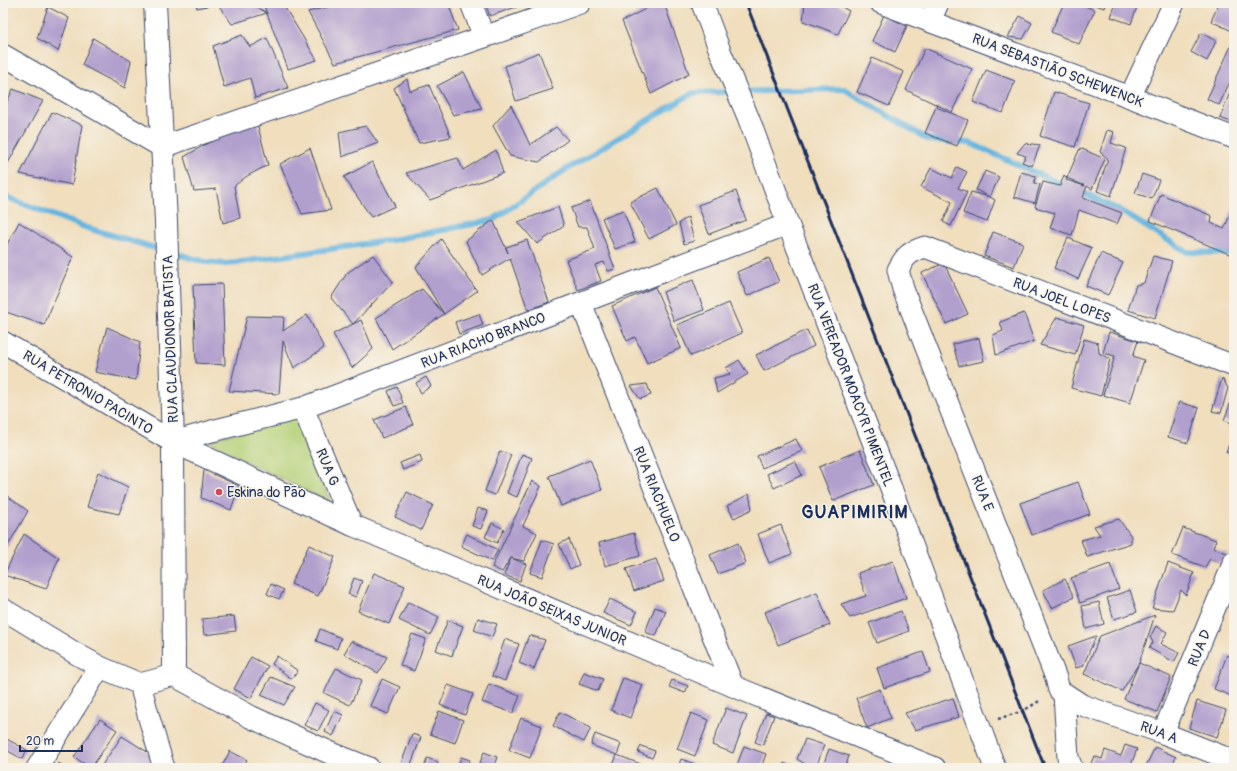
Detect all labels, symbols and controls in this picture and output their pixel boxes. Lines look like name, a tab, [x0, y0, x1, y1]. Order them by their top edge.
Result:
street label: RUA SEBASTIÃO SCHEWENCK	[970, 30, 1146, 111]
street label: RUA CLAUDIONOR BATISTA	[159, 255, 182, 423]
street label: RUA JOEL LOPES	[1011, 274, 1113, 327]
street label: RUA VEREADOR MOACYR PIMENTEL	[804, 281, 897, 489]
street label: RUA RIACHO BRANCO	[419, 309, 548, 372]
street label: RUA PETRONIO PACINTO	[20, 347, 156, 438]
street label: RUA RIACHUELO	[630, 444, 683, 545]
street label: RUA G	[312, 446, 343, 488]
street label: RUA E	[968, 473, 997, 513]
place label: Eskina do Pão	[227, 484, 306, 501]
marker: Eskina do Pão	[214, 487, 224, 497]
district label: GUAPIMIRIM	[801, 501, 909, 524]
street label: RUA JOÃO SEIXAS JUNIOR	[475, 571, 629, 650]
street label: RUA D	[1184, 627, 1215, 669]
street label: RUA A	[1138, 718, 1180, 747]
scale bar	[20, 727, 82, 753]
text: 20 m	[26, 734, 55, 749]

